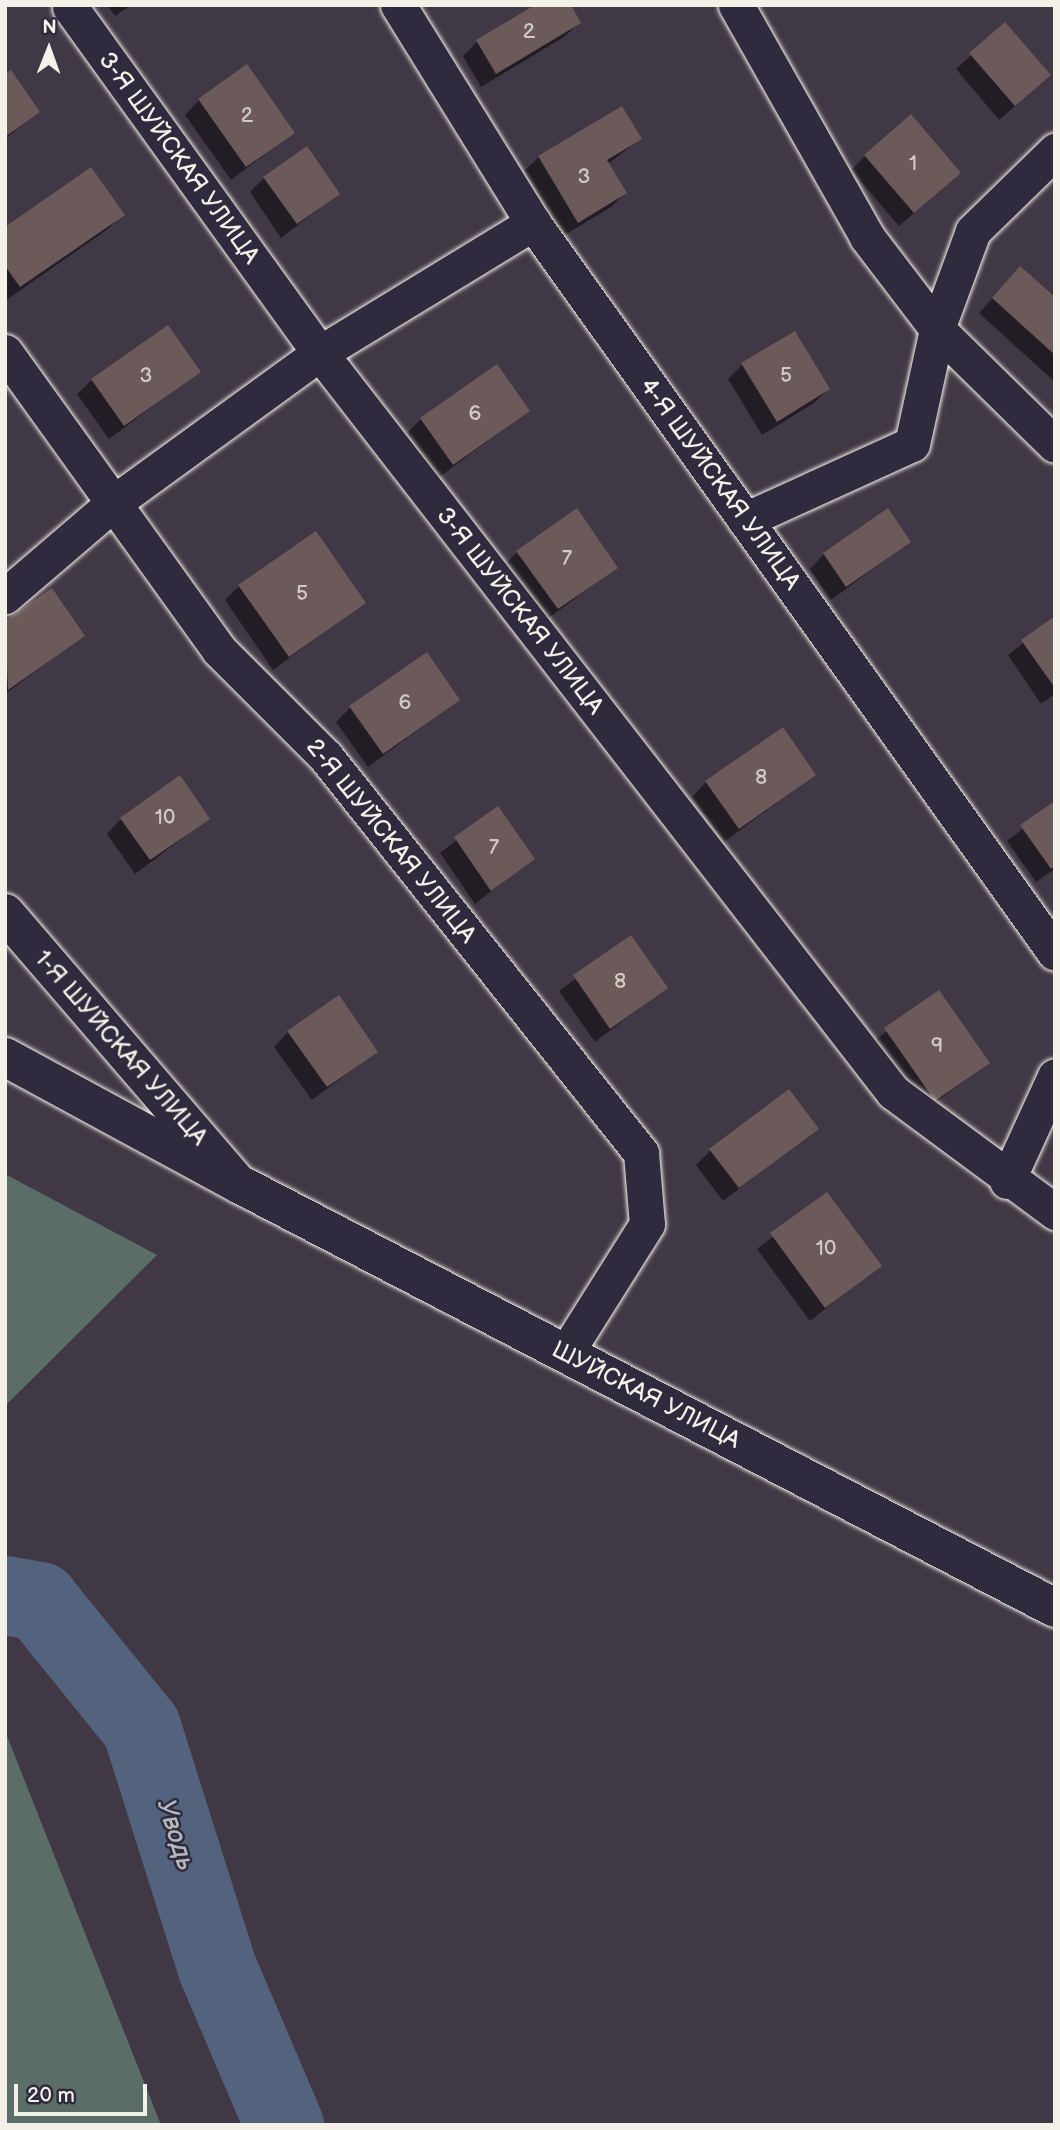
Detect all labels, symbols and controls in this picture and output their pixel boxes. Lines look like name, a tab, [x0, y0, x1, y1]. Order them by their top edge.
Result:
north arrow	[14, 14, 84, 84]
text: N	[42, 16, 57, 39]
house number: 2	[523, 19, 535, 45]
street label: 3-Я ШУЙСКАЯ УЛИЦА	[93, 47, 265, 269]
house number: 2	[241, 103, 253, 129]
house number: 1	[909, 151, 917, 177]
house number: 3	[578, 164, 590, 190]
house number: 3	[140, 363, 152, 389]
house number: 5	[780, 363, 792, 389]
street label: 4-Я ШУЙСКАЯ УЛИЦА	[634, 373, 806, 595]
house number: 6	[469, 401, 481, 427]
street label: 3-Я ШУЙСКАЯ УЛИЦА	[430, 502, 610, 720]
house number: 7	[562, 546, 572, 572]
house number: 5	[296, 581, 308, 607]
house number: 6	[399, 690, 411, 716]
street label: 2-Я ШУЙСКАЯ УЛИЦА	[300, 733, 482, 949]
house number: 8	[755, 765, 767, 791]
house number: 10	[155, 805, 175, 831]
house number: 7	[489, 835, 499, 861]
street label: 1-Я ШУЙСКАЯ УЛИЦА	[28, 945, 214, 1151]
house number: 8	[614, 969, 626, 995]
house number: 9	[931, 1033, 943, 1059]
house number: 10	[816, 1236, 836, 1262]
street label: ШУЙСКАЯ УЛИЦА	[547, 1335, 745, 1455]
water label: Уводь	[149, 1796, 201, 1874]
scale bar	[18, 2070, 150, 2114]
text: 20 m	[27, 2083, 75, 2108]

